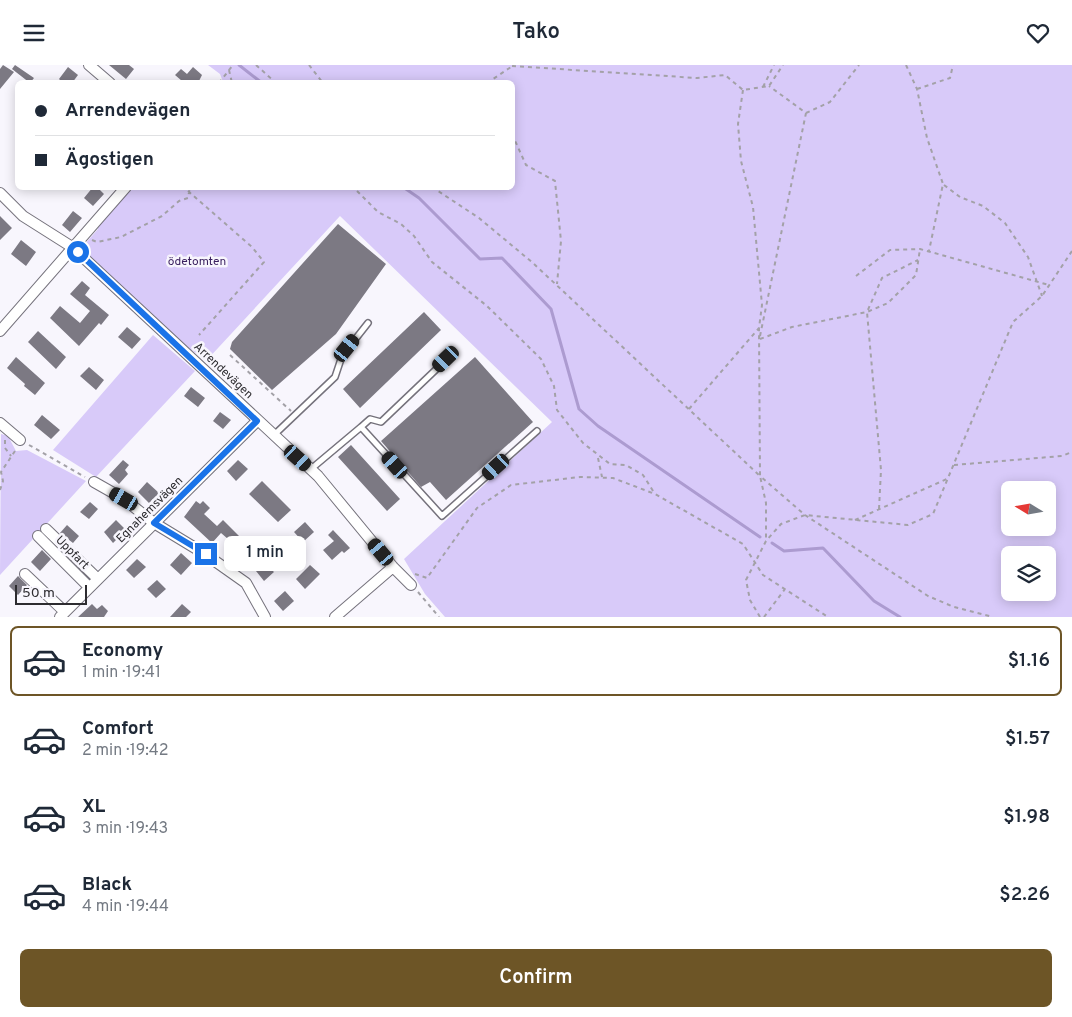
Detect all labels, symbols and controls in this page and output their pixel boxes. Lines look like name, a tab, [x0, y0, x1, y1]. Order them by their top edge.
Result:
icon: menu	[20, 19, 48, 47]
text: Tako	[512, 19, 560, 46]
icon: heart	[1024, 19, 1052, 47]
text: Arrendevägen	[65, 99, 190, 123]
text: Ägostigen	[65, 148, 154, 172]
route start	[67, 241, 89, 263]
park label: ödetomten	[168, 254, 226, 270]
car	[331, 332, 362, 364]
street label: Arrendevägen	[190, 339, 256, 403]
car	[429, 343, 462, 375]
car	[281, 442, 314, 474]
car	[379, 449, 410, 481]
car	[479, 451, 512, 483]
street label: Egnahemsvägen	[113, 473, 187, 547]
north arrow	[1001, 481, 1056, 536]
map controls	[1001, 481, 1056, 601]
car	[107, 485, 140, 513]
street label: Uppfart	[52, 533, 92, 573]
car	[365, 536, 396, 568]
callout: 1 min	[224, 537, 306, 571]
route end	[195, 543, 217, 565]
text: 1 min	[246, 543, 284, 563]
button: layers	[1001, 546, 1056, 601]
scale bar	[15, 582, 88, 605]
text: 50 m	[22, 585, 55, 602]
icon: car	[22, 639, 67, 684]
text: Economy	[82, 639, 163, 663]
text: $1.16	[1008, 649, 1050, 673]
text: 1 min · 19:41	[82, 663, 161, 683]
icon: car	[22, 717, 67, 762]
text: Comfort	[82, 717, 154, 741]
text: $1.57	[1005, 727, 1050, 751]
text: 2 min · 19:42	[82, 741, 169, 761]
icon: car	[22, 795, 67, 840]
text: XL	[82, 795, 105, 819]
text: $1.98	[1003, 805, 1050, 829]
text: 3 min · 19:43	[82, 819, 168, 839]
icon: car	[22, 873, 67, 918]
text: Black	[82, 873, 132, 897]
text: $2.26	[999, 883, 1050, 907]
text: 4 min · 19:44	[82, 897, 169, 917]
button: Confirm	[20, 949, 1052, 1007]

